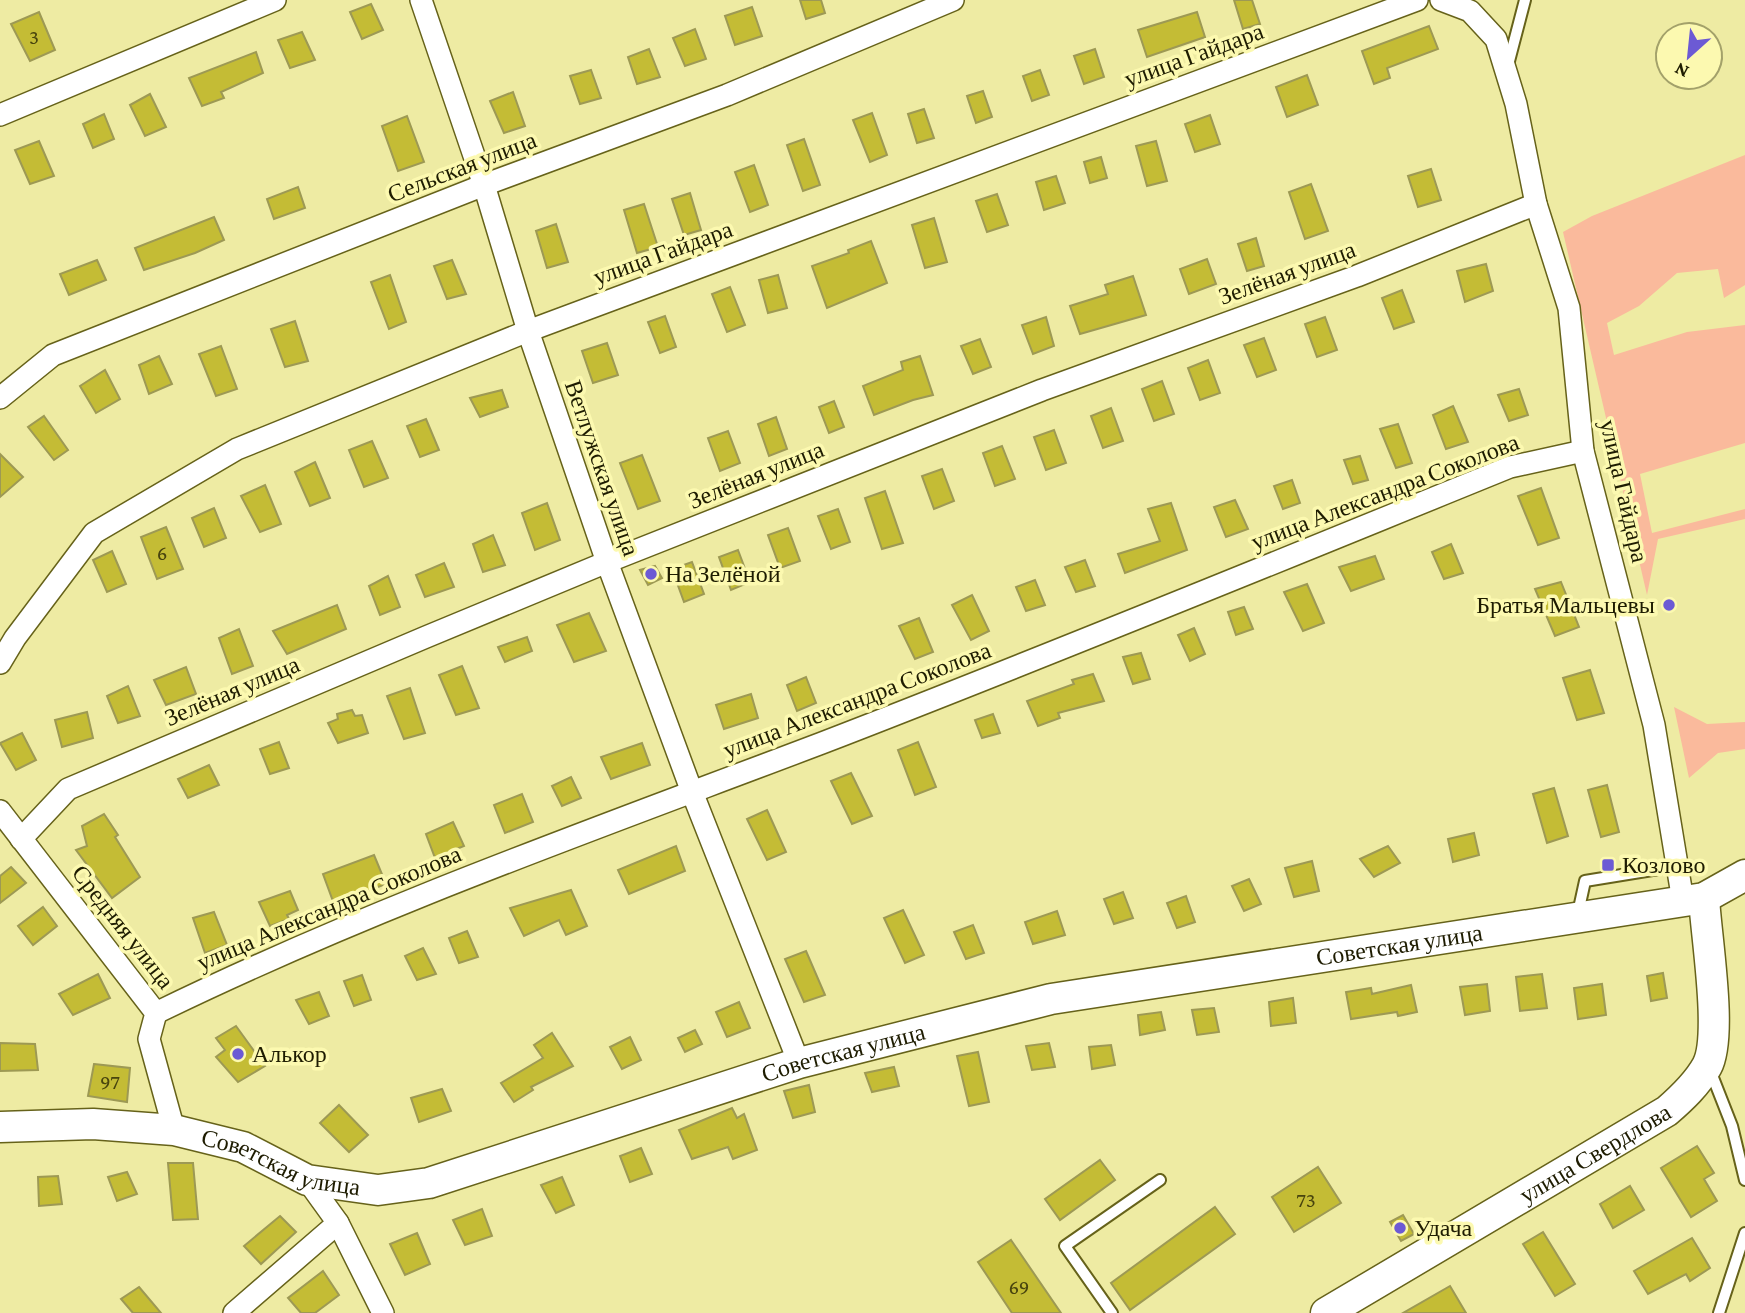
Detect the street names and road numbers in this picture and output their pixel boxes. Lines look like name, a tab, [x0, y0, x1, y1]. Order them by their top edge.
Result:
street label: улица Гайдара	[1121, 17, 1267, 92]
street label: Сельская улица	[384, 126, 540, 207]
street label: улица Гайдара	[590, 215, 736, 290]
street label: Зелёная улица	[1215, 235, 1359, 310]
street label: Ветлужская улица	[560, 377, 645, 559]
street label: улица Гайдара	[1595, 417, 1654, 565]
street label: улица Александра Соколова	[1247, 428, 1523, 555]
street label: Зелёная улица	[684, 435, 828, 514]
street label: улица Александра Соколова	[719, 636, 995, 763]
street label: Зелёная улица	[160, 650, 303, 731]
street label: улица Александра Соколова	[193, 839, 465, 976]
street label: Средняя улица	[67, 860, 180, 994]
street label: Советская улица	[1314, 918, 1485, 971]
street label: Советская улица	[758, 1017, 928, 1087]
street label: улица Свердлова	[1515, 1098, 1676, 1208]
street label: Советская улица	[199, 1123, 362, 1200]

